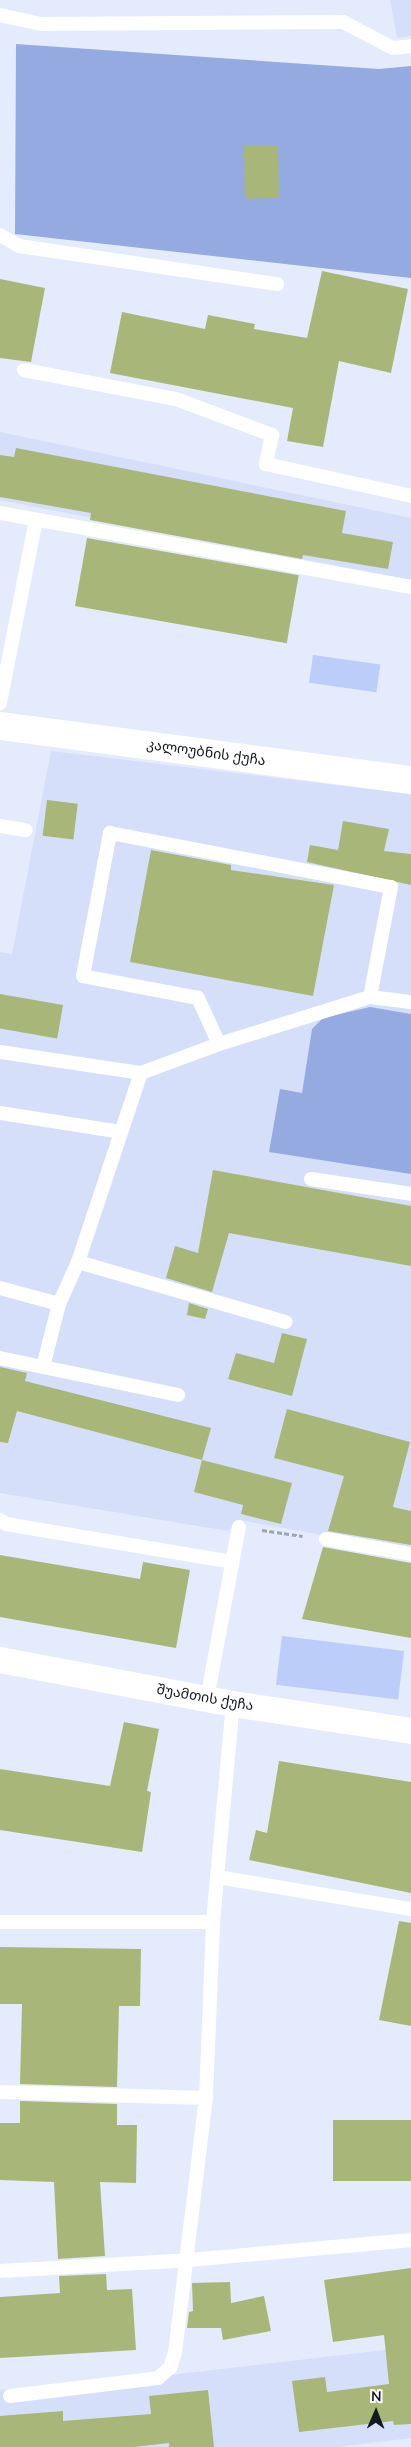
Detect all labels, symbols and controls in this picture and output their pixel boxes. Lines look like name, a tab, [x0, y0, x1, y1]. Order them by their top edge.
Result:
street label: კალოუბნის ქუჩა	[145, 736, 267, 770]
street label: შუამთის ქუჩა	[155, 1681, 255, 1715]
north arrow	[351, 2387, 401, 2437]
text: N	[371, 2387, 382, 2406]

